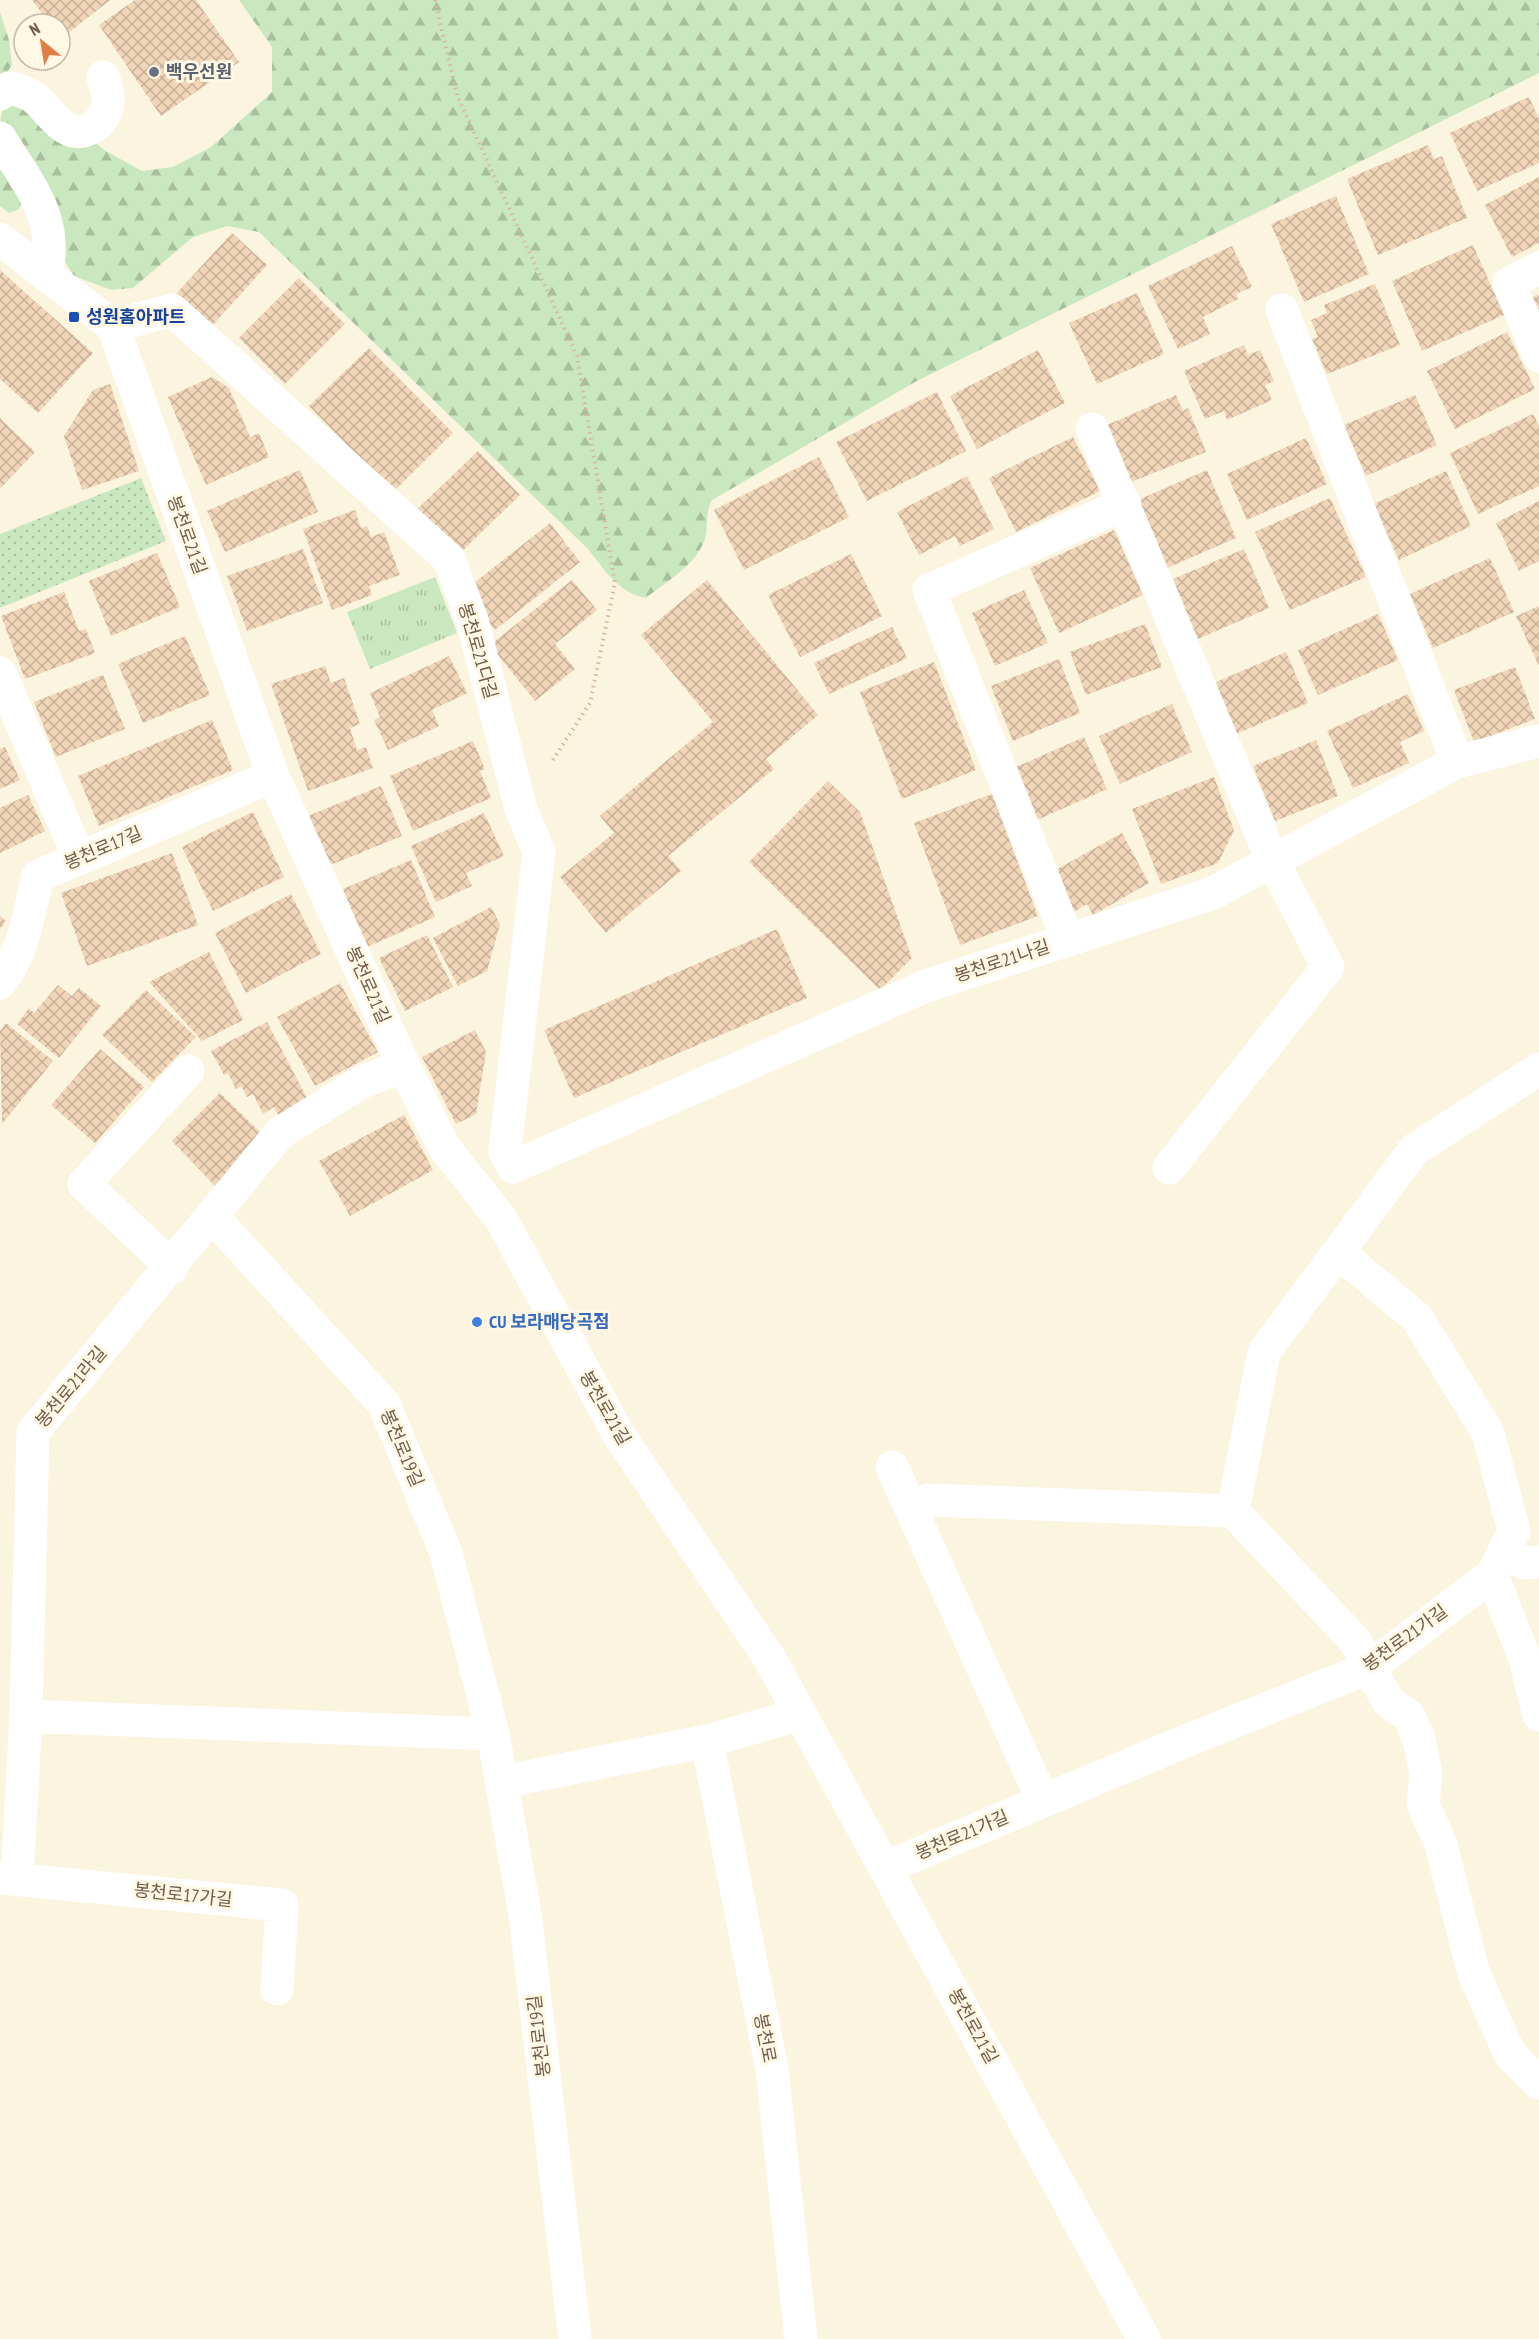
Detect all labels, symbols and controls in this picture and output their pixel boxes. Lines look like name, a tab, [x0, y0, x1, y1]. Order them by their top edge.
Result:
north arrow	[12, 12, 72, 72]
text: N	[26, 18, 43, 40]
place label: 백우선원	[166, 60, 232, 83]
marker: 백우선원	[147, 65, 161, 79]
place label: 성원홈아파트	[86, 305, 185, 328]
marker: 성원홈아파트	[67, 310, 81, 324]
street label: 봉천로21길	[163, 492, 212, 578]
street label: 봉천로21다길	[454, 600, 503, 702]
street label: 봉천로17길	[60, 821, 145, 874]
street label: 봉천로21나길	[951, 934, 1052, 987]
street label: 봉천로21길	[341, 942, 396, 1027]
place label: CU 보라매당곡점	[489, 1310, 610, 1333]
marker: CU 보라매당곡점	[470, 1315, 484, 1329]
street label: 봉천로21라길	[30, 1341, 111, 1432]
street label: 봉천로21길	[575, 1366, 636, 1449]
street label: 봉천로19길	[376, 1405, 429, 1490]
street label: 봉천로21가길	[1358, 1599, 1452, 1676]
street label: 봉천로21가길	[912, 1805, 1012, 1864]
street label: 봉천로17가길	[133, 1878, 233, 1911]
street label: 봉천로21길	[943, 1984, 1003, 2067]
street label: 봉천로19길	[522, 1994, 555, 2078]
street label: 봉천로	[749, 2011, 782, 2064]

